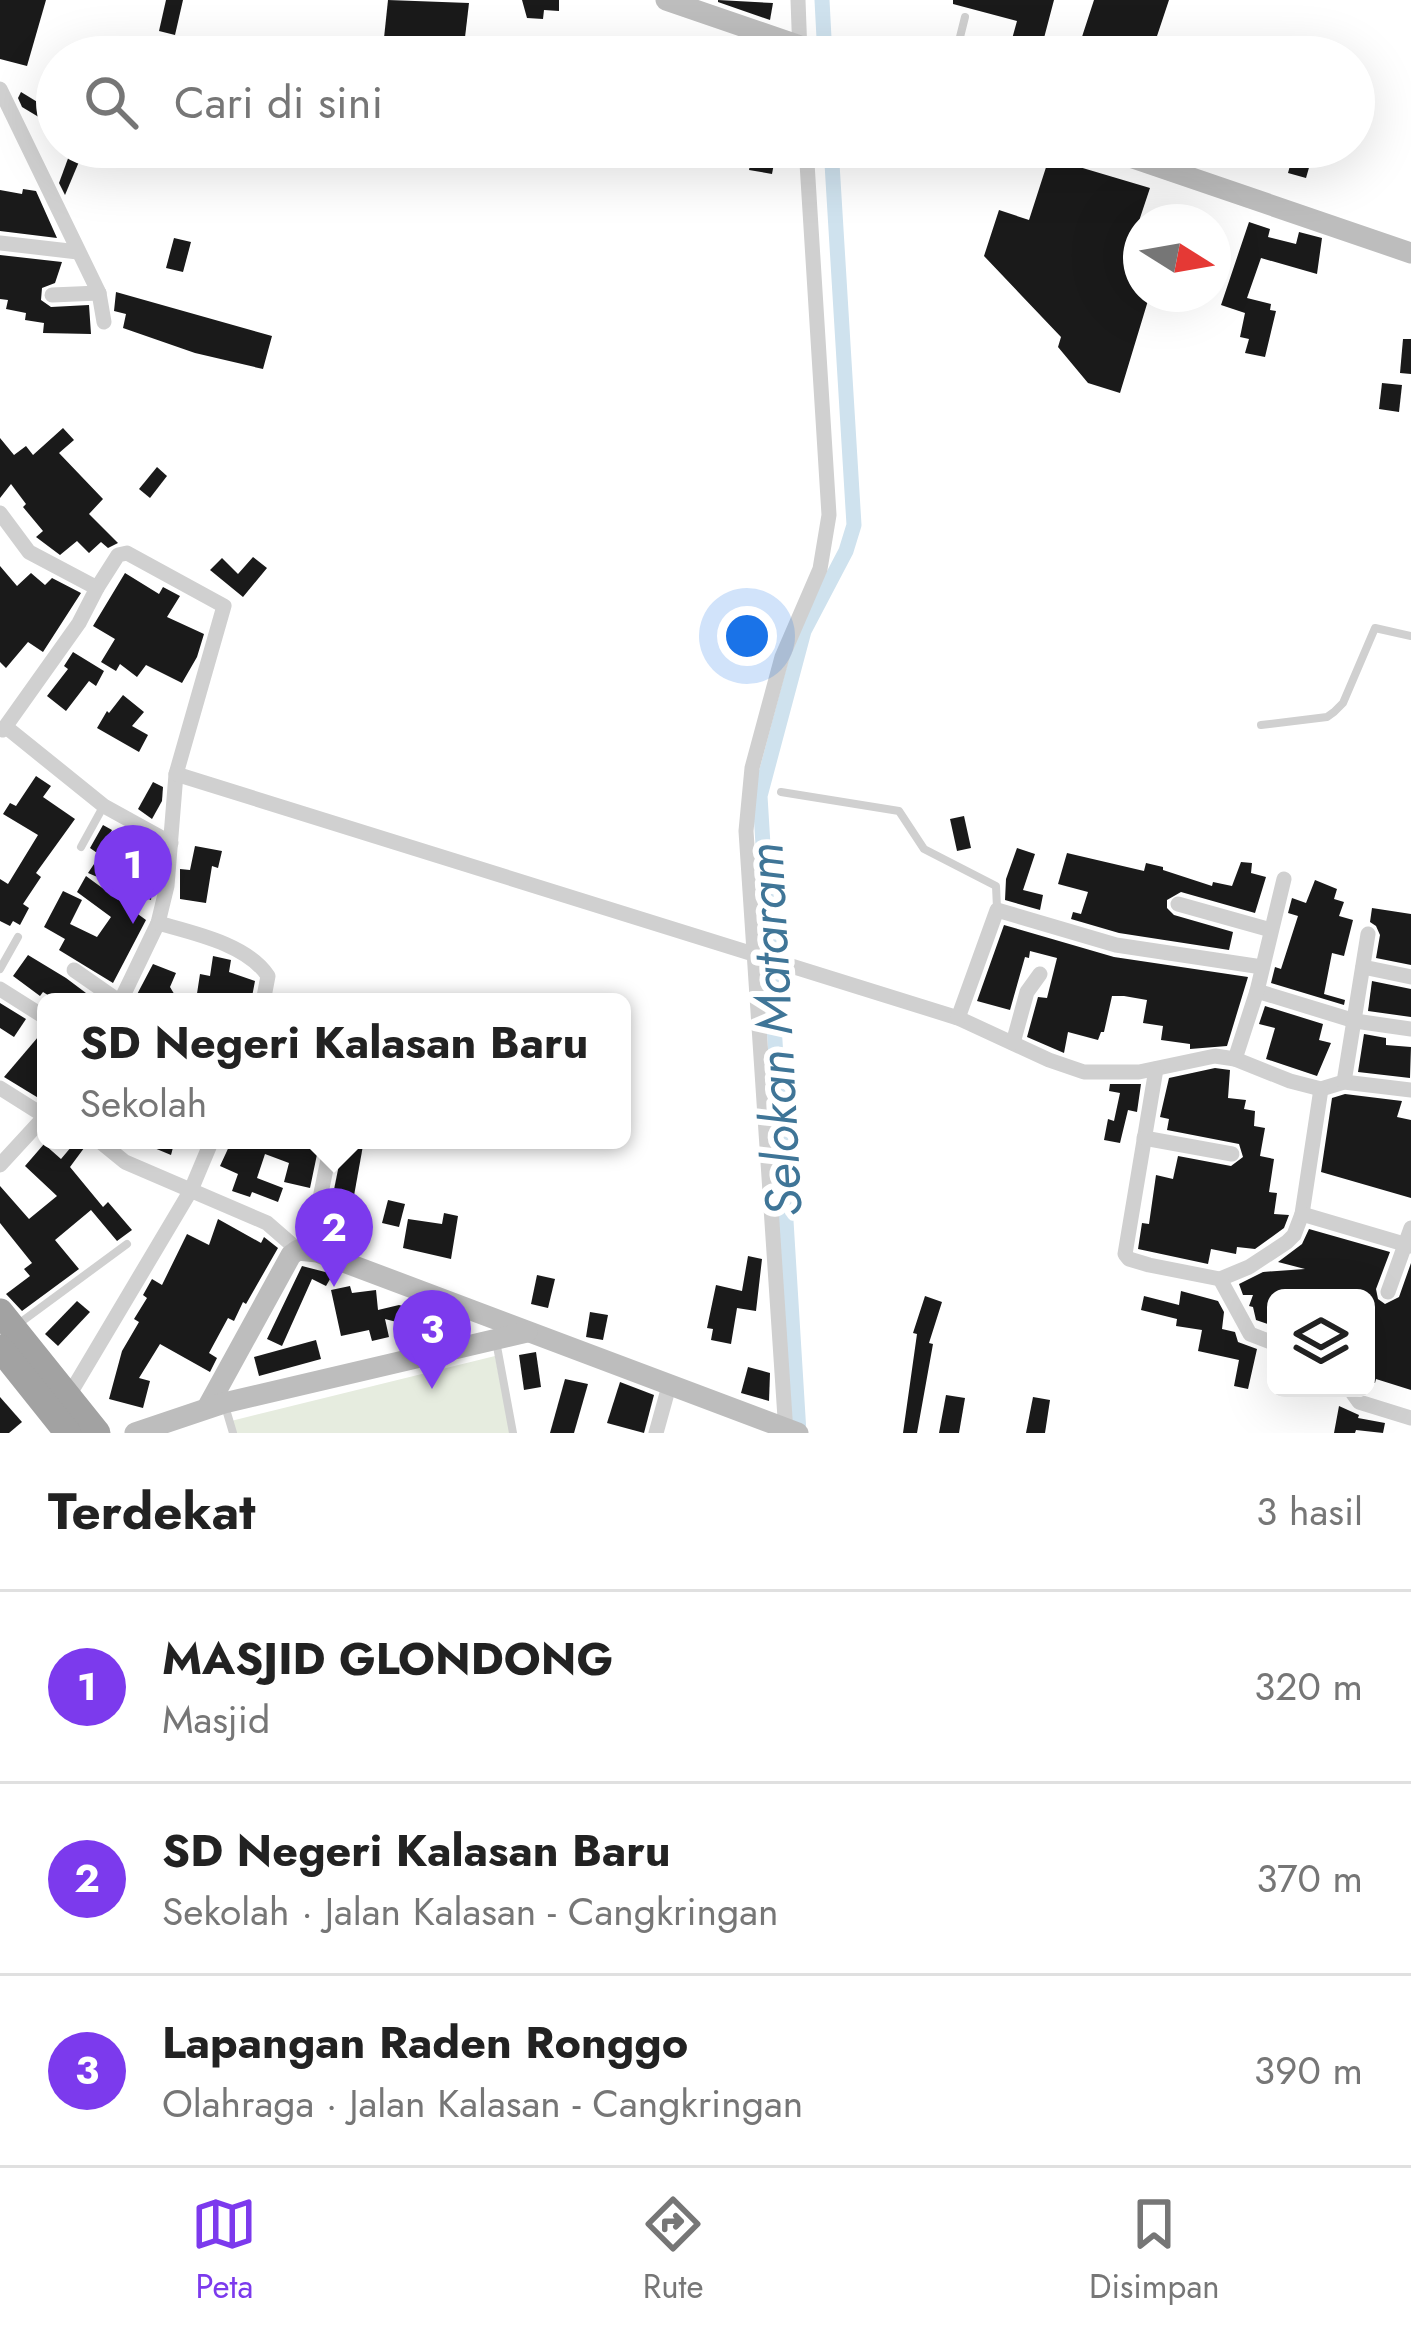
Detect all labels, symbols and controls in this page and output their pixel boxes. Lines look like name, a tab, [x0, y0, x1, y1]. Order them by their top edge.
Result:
search box	[36, 36, 1375, 168]
icon: search	[78, 69, 144, 135]
text: Cari di sini	[174, 70, 383, 135]
north arrow	[1123, 204, 1231, 312]
your location	[717, 606, 777, 666]
pin: 1	[94, 825, 172, 924]
water label: Selokan Mataram	[727, 841, 821, 1219]
popup	[37, 993, 631, 1149]
text: SD Negeri Kalasan Baru	[80, 1010, 588, 1075]
text: Sekolah	[80, 1075, 207, 1132]
pin: 2	[295, 1188, 373, 1287]
map controls	[1267, 1289, 1375, 1397]
button: layers	[1267, 1289, 1375, 1397]
pin: 3	[393, 1290, 471, 1389]
text: Terdekat	[48, 1474, 256, 1548]
text: 3 hasil	[1256, 1483, 1363, 1540]
text: MASJID GLONDONG	[162, 1626, 613, 1691]
text: 1	[77, 1658, 97, 1715]
text: 320 m	[1254, 1658, 1363, 1715]
text: Masjid	[162, 1691, 270, 1748]
text: SD Negeri Kalasan Baru	[162, 1818, 671, 1883]
text: 2	[74, 1850, 100, 1907]
text: 370 m	[1256, 1850, 1363, 1907]
text: Sekolah · Jalan Kalasan - Cangkringan	[162, 1883, 779, 1940]
text: Lapangan Raden Ronggo	[162, 2010, 688, 2075]
text: 3	[75, 2042, 99, 2099]
text: 390 m	[1254, 2042, 1363, 2099]
text: Olahraga · Jalan Kalasan - Cangkringan	[162, 2075, 803, 2132]
tab: Peta	[191, 2191, 257, 2310]
tab: Rute	[640, 2191, 706, 2310]
tab: Disimpan	[1089, 2191, 1220, 2310]

